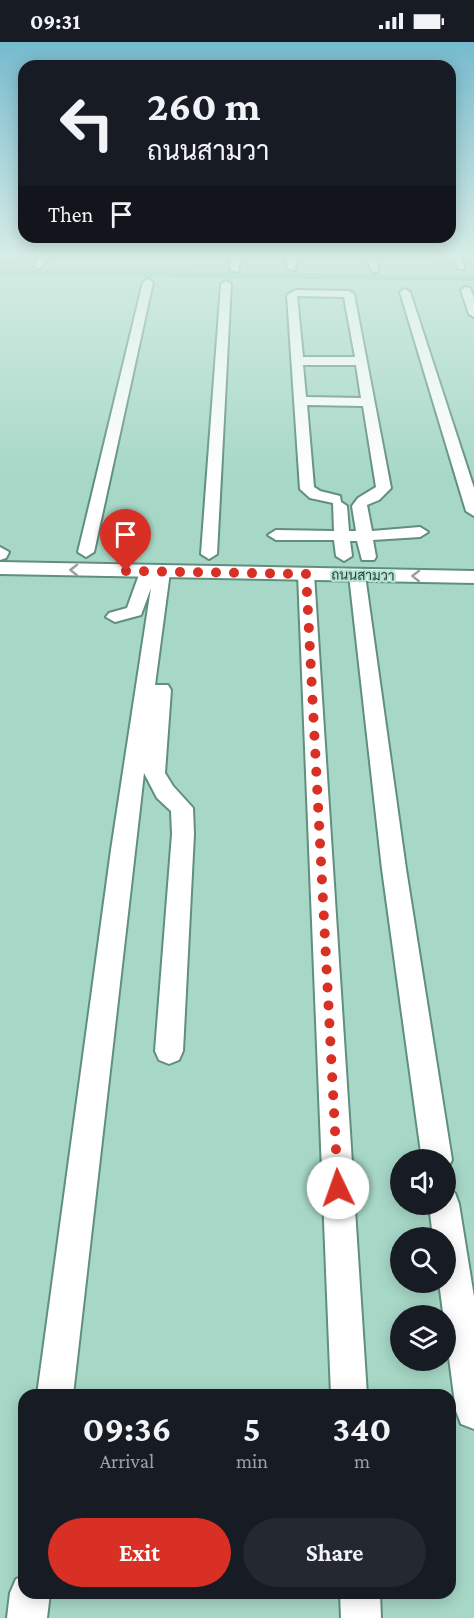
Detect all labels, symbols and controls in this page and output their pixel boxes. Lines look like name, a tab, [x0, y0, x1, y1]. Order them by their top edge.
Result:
text: 09:31	[30, 9, 80, 34]
text: 260 m	[147, 82, 261, 129]
icon: left	[48, 84, 126, 162]
text: ถนนสามวา	[147, 136, 269, 166]
icon: arrive	[105, 198, 138, 231]
text: Then	[48, 202, 93, 227]
pin	[100, 509, 151, 571]
icon: arrive	[109, 518, 142, 551]
one-way arrow	[69, 563, 78, 576]
street label: ถนนสามวา	[331, 566, 395, 584]
one-way arrow	[411, 570, 420, 582]
map controls	[390, 1149, 456, 1371]
button: sound	[390, 1149, 456, 1215]
position arrow	[306, 1156, 370, 1220]
button: search	[390, 1227, 456, 1293]
button: layers	[390, 1305, 456, 1371]
text: 09:36	[83, 1409, 171, 1449]
text: 5	[243, 1409, 261, 1449]
text: 340	[333, 1409, 391, 1449]
text: Arrival	[100, 1450, 154, 1472]
text: min	[236, 1450, 268, 1472]
text: m	[354, 1450, 370, 1472]
button: Exit	[48, 1518, 231, 1587]
button: Share	[243, 1518, 426, 1587]

